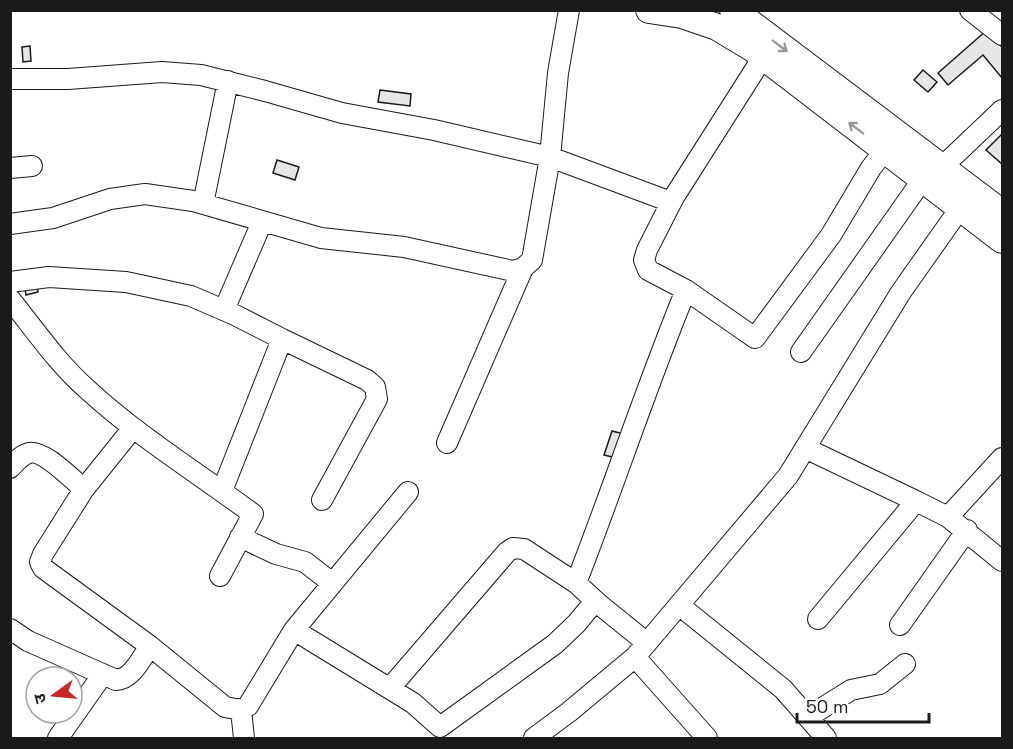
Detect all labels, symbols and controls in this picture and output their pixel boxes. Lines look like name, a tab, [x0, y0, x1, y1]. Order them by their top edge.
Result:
one-way arrow	[771, 39, 787, 52]
one-way arrow	[848, 122, 864, 135]
north arrow	[24, 665, 84, 725]
scale bar	[797, 686, 929, 724]
text: उ	[28, 691, 51, 706]
text: 50 m	[806, 695, 848, 718]

